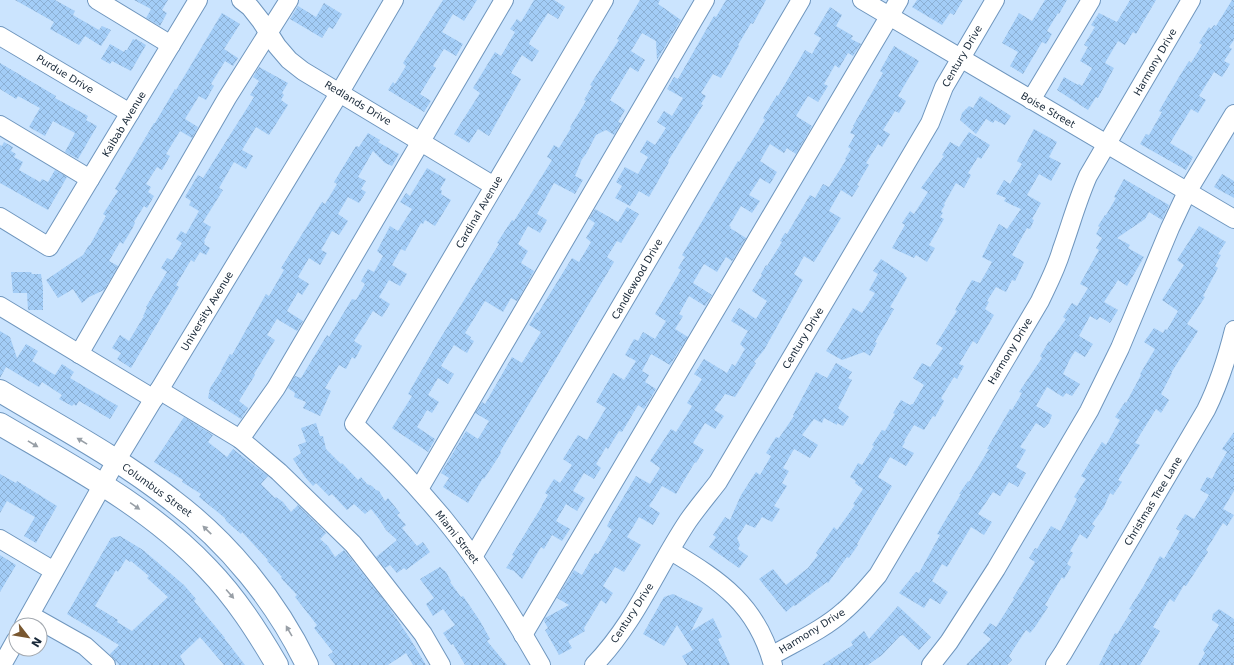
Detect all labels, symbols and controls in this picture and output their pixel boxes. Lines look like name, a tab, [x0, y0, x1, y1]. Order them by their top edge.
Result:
street label: Century Drive	[940, 23, 984, 89]
street label: Harmony Drive	[1131, 27, 1179, 97]
street label: Purdue Drive	[34, 53, 96, 95]
street label: Redlands Drive	[323, 79, 393, 127]
street label: Kaibab Avenue	[100, 89, 148, 159]
street label: Boise Street	[1019, 90, 1077, 130]
street label: Cardinal Avenue	[454, 174, 504, 250]
street label: Candlewood Drive	[609, 237, 665, 321]
street label: University Avenue	[179, 269, 235, 353]
street label: Century Drive	[780, 305, 826, 371]
street label: Harmony Drive	[986, 316, 1034, 386]
one-way arrow	[77, 437, 87, 445]
one-way arrow	[27, 440, 39, 447]
street label: Christmas Tree Lane	[1122, 455, 1184, 547]
street label: Columbus Street	[120, 461, 194, 519]
one-way arrow	[129, 502, 140, 510]
street label: Miami Street	[433, 509, 481, 566]
one-way arrow	[202, 525, 212, 535]
street label: Century Drive	[608, 581, 656, 645]
one-way arrow	[225, 589, 234, 599]
street label: Harmony Drive	[777, 606, 847, 656]
north arrow	[8, 617, 48, 657]
one-way arrow	[285, 625, 292, 637]
text: N	[28, 635, 44, 649]

